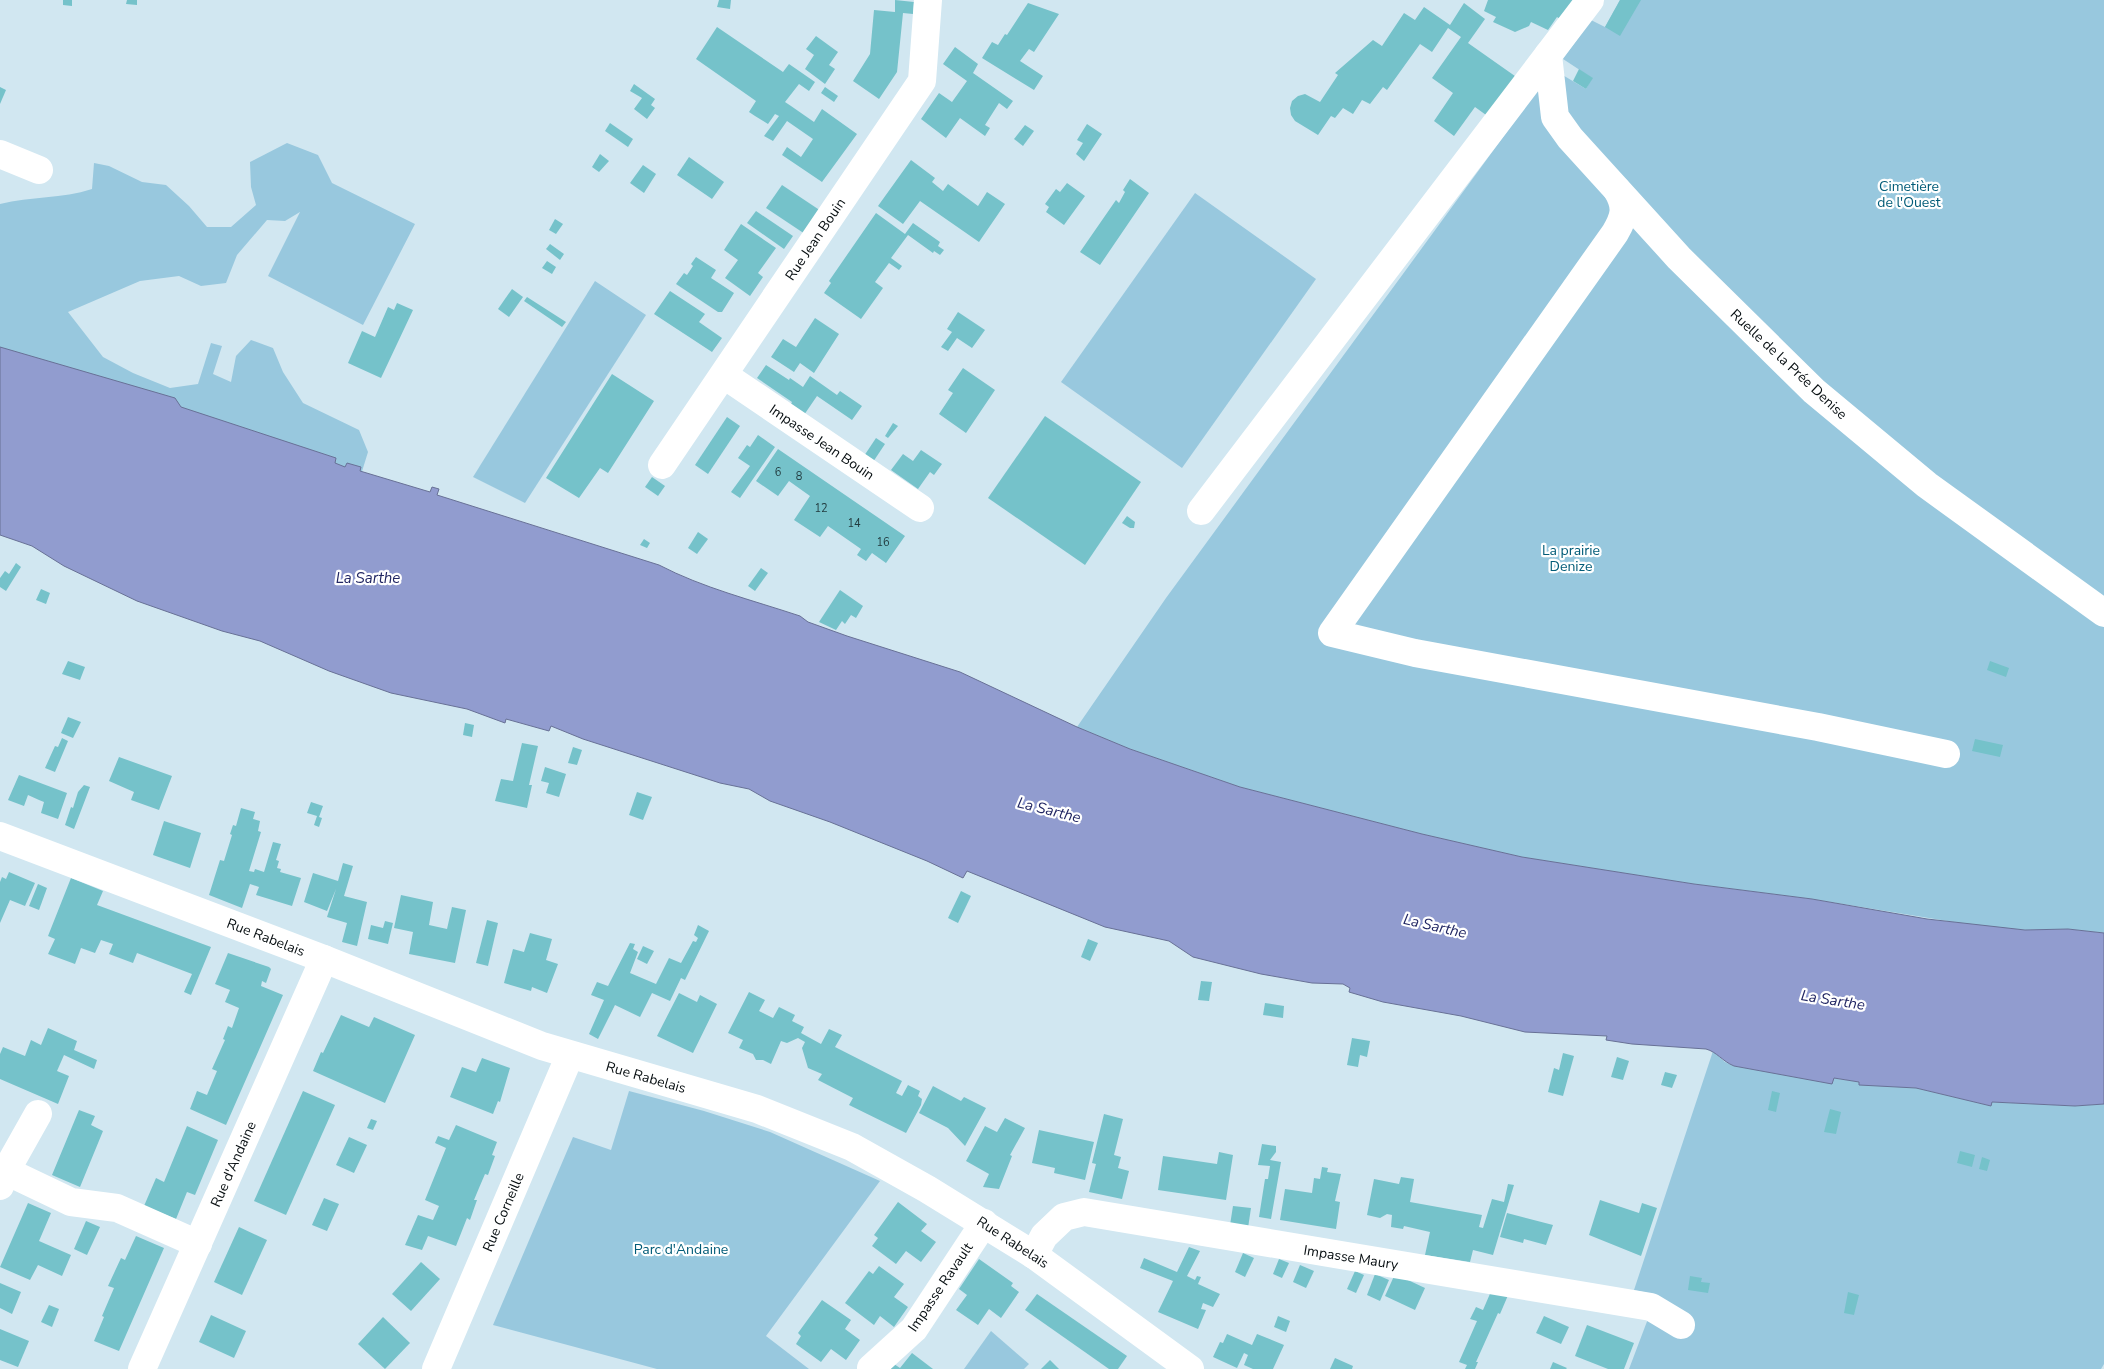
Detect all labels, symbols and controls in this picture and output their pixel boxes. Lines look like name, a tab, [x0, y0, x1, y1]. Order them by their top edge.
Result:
park label: Cimetière de l'Ouest	[1877, 177, 1941, 212]
street label: Rue Jean Bouin	[781, 194, 850, 284]
street label: Ruelle de la Prée Denise	[1726, 305, 1851, 424]
street label: Impasse Jean Bouin	[765, 400, 878, 485]
house number: 6	[775, 465, 782, 480]
house number: 8	[796, 469, 803, 484]
house number: 12	[814, 501, 828, 516]
house number: 14	[847, 516, 861, 531]
house number: 16	[876, 535, 890, 550]
park label: La prairie Denize	[1542, 541, 1600, 576]
water label: La Sarthe	[336, 568, 400, 588]
water label: La Sarthe	[1015, 792, 1083, 828]
water label: La Sarthe	[1401, 909, 1469, 943]
street label: Rue Rabelais	[224, 914, 308, 961]
water label: La Sarthe	[1800, 985, 1866, 1015]
street label: Rue Rabelais	[604, 1057, 688, 1098]
street label: Rue d'Andaine	[206, 1118, 261, 1210]
street label: Rue Corneille	[478, 1170, 529, 1255]
street label: Rue Rabelais	[973, 1212, 1053, 1273]
street label: Impasse Ravault	[904, 1239, 977, 1336]
park label: Parc d'Andaine	[634, 1240, 728, 1259]
street label: Impasse Maury	[1302, 1241, 1400, 1274]

